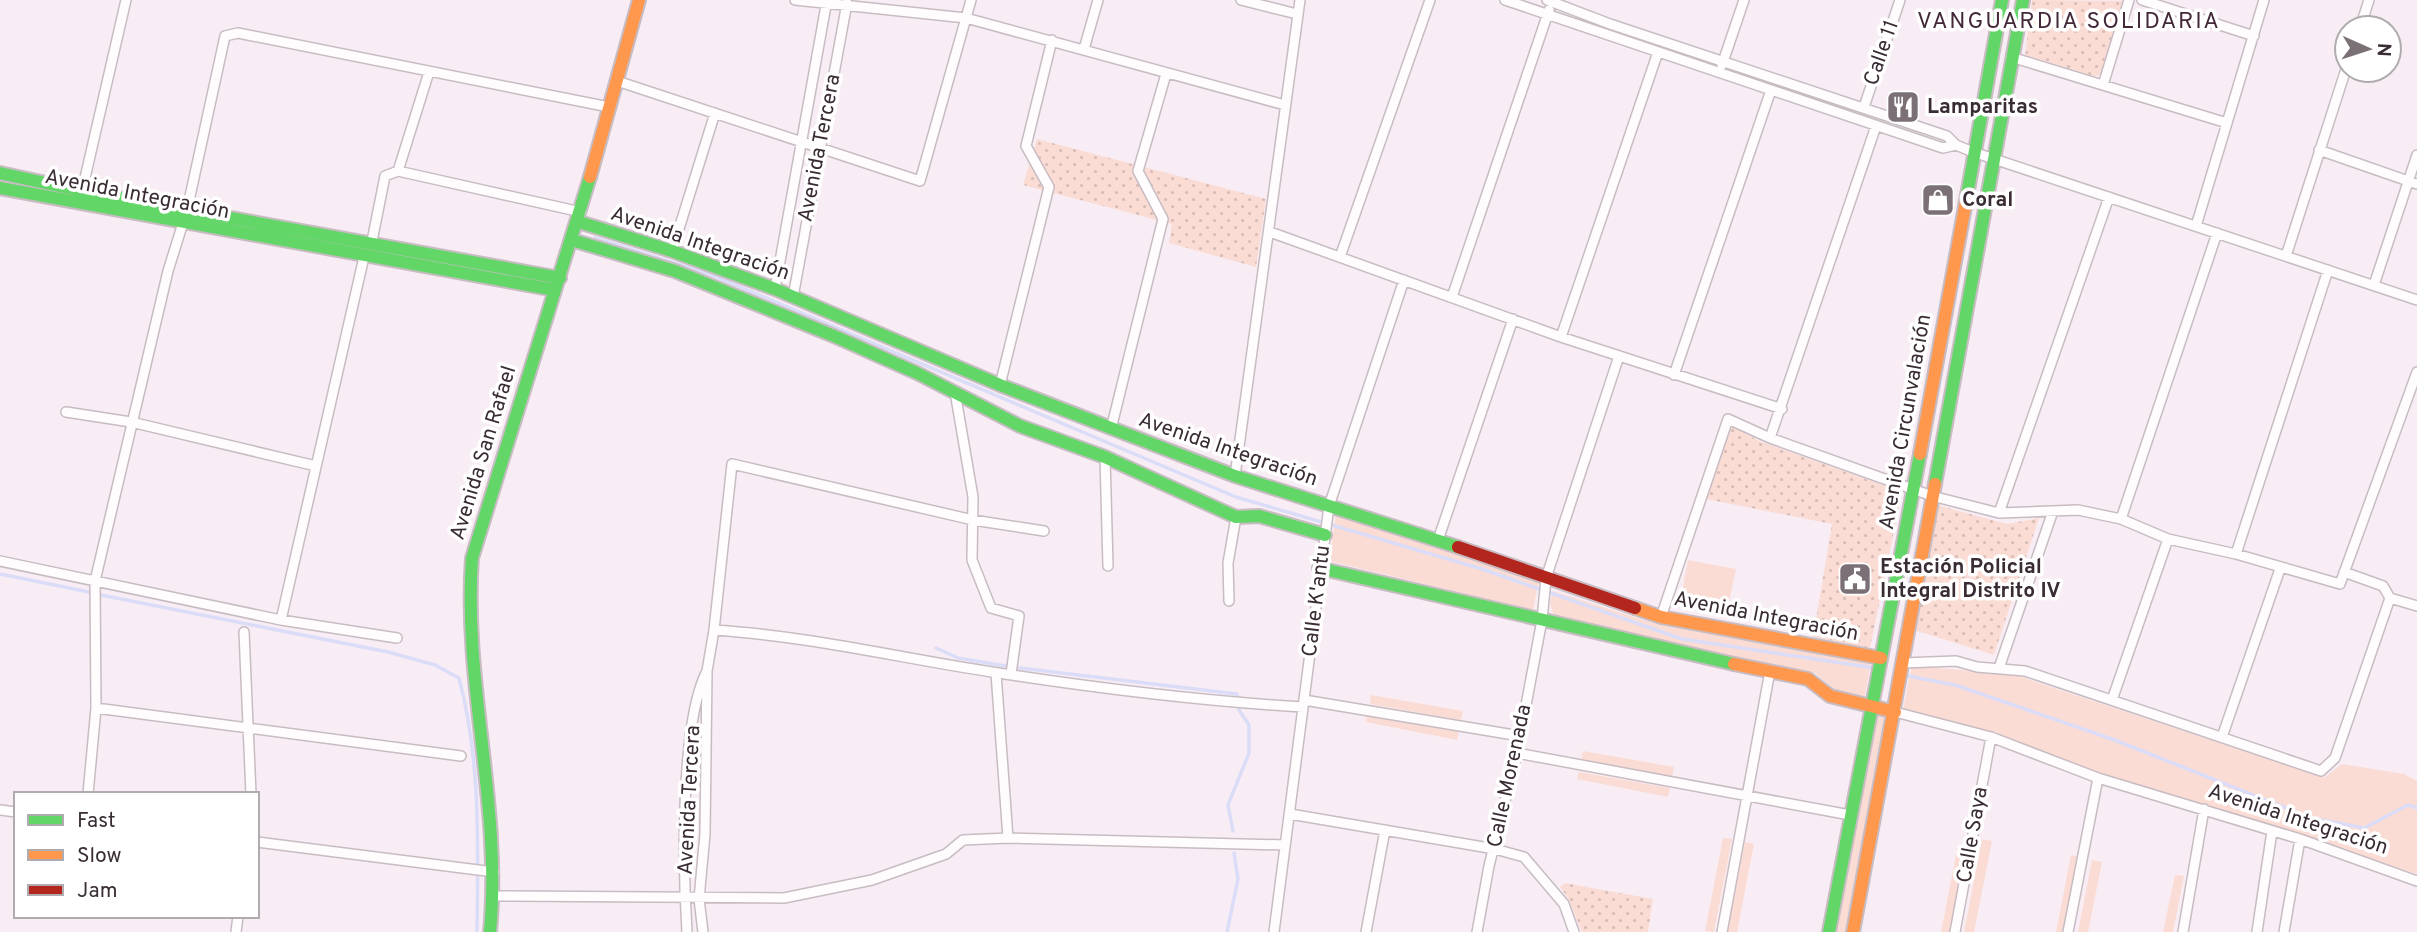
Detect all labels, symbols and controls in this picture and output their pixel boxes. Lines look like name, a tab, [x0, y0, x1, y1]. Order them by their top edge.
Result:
district label: VANGUARDIA SOLIDARIA	[1917, 8, 2221, 37]
north arrow	[2333, 14, 2403, 84]
street label: Calle 11	[1858, 17, 1906, 89]
text: N	[2371, 42, 2395, 57]
street label: Avenida Tercera	[792, 72, 848, 224]
restaurant icon: Lamparitas	[1884, 88, 1922, 126]
place label: Lamparitas	[1927, 94, 2038, 121]
street label: Avenida Integración	[42, 164, 232, 226]
shop icon: Coral	[1919, 181, 1957, 219]
place label: Coral	[1962, 187, 2013, 214]
street label: Avenida Integración	[607, 201, 793, 287]
street label: Avenida Circunvalación	[1874, 312, 1938, 532]
street label: Avenida San Rafael	[445, 363, 523, 543]
street label: Avenida Integración	[1135, 407, 1321, 493]
street label: Calle K'antu	[1297, 544, 1337, 658]
place label: Estación Policial Integral Distrito IV	[1880, 554, 2061, 605]
public building icon: Estación Policial Integral Distrito IV	[1836, 560, 1874, 598]
street label: Avenida Integración	[1671, 586, 1861, 648]
street label: Calle Morenada	[1482, 702, 1538, 850]
street label: Avenida Tercera	[673, 724, 707, 876]
street label: Avenida Integración	[2205, 778, 2391, 862]
street label: Calle Saya	[1951, 785, 1995, 885]
legend	[14, 792, 259, 918]
text: Fast	[77, 808, 116, 835]
text: Slow	[77, 843, 122, 870]
text: Jam	[77, 878, 118, 905]

